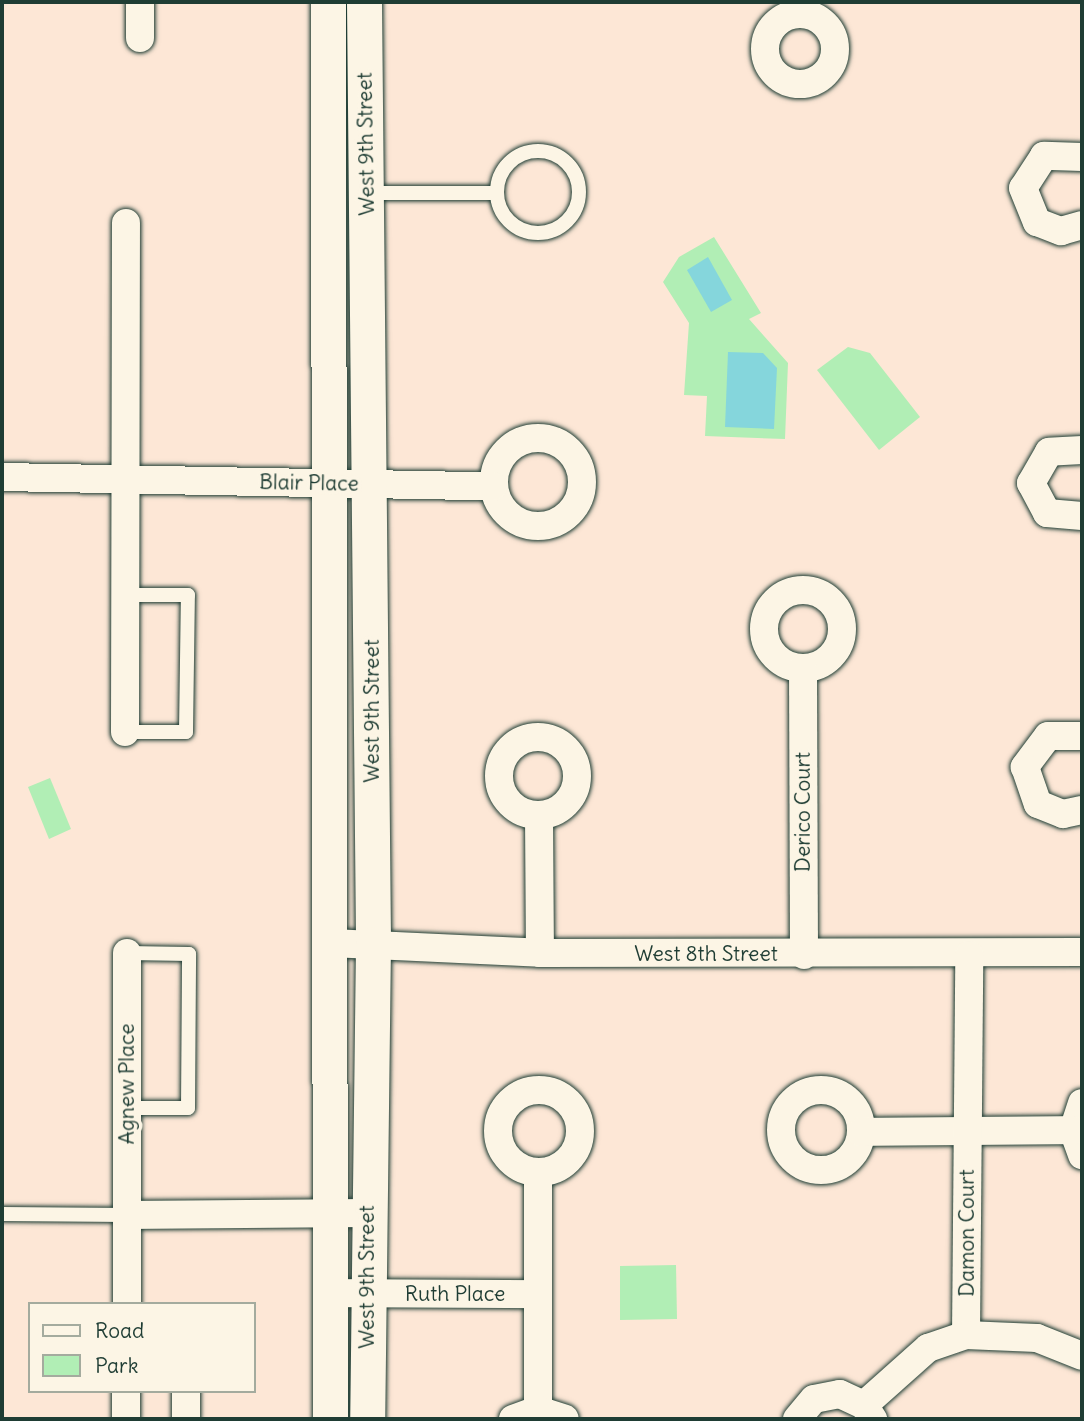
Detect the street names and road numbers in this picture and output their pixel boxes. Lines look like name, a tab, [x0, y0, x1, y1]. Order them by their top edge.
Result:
street label: West 9th Street	[352, 72, 380, 216]
street label: Blair Place	[259, 470, 359, 496]
street label: West 9th Street	[359, 639, 385, 783]
street label: Derico Court	[790, 752, 816, 872]
street label: West 8th Street	[634, 941, 778, 967]
street label: Agnew Place	[114, 1023, 140, 1145]
street label: Damon Court	[954, 1169, 980, 1297]
street label: West 9th Street	[354, 1205, 380, 1349]
street label: Ruth Place	[405, 1281, 505, 1307]

